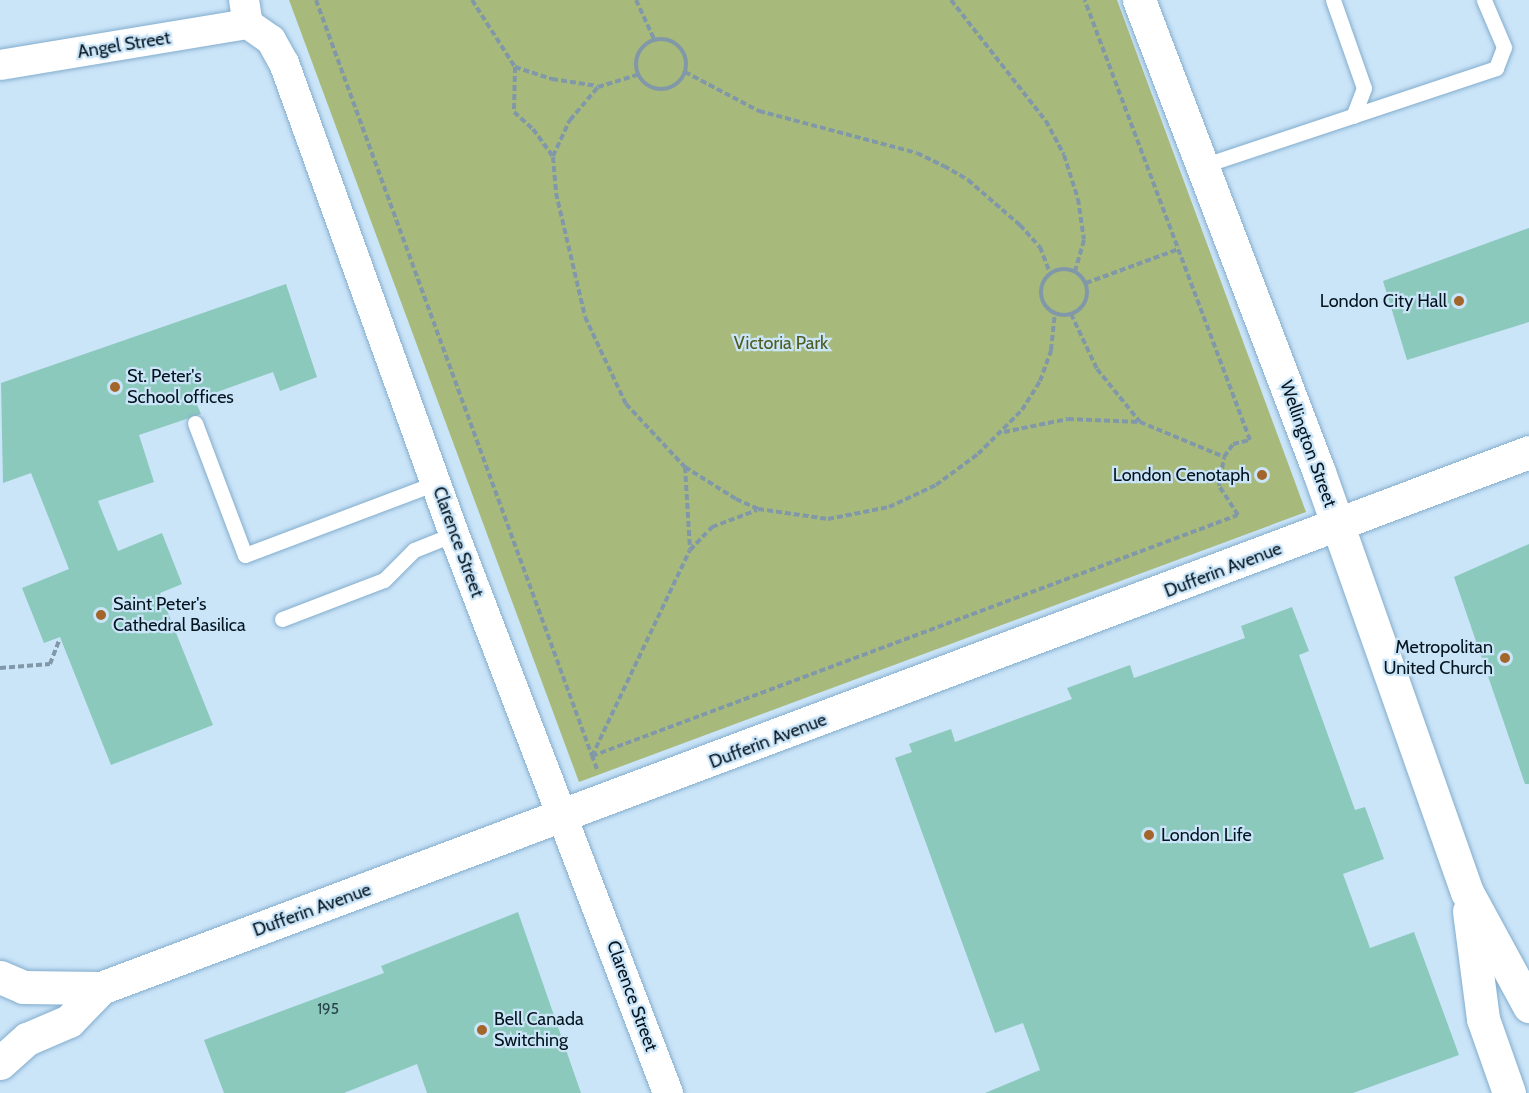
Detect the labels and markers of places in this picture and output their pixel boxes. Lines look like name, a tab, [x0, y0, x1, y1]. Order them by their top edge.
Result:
place label: London City Hall	[1320, 290, 1447, 312]
marker: London City Hall	[1452, 294, 1466, 308]
place label: St. Peter's School offices	[127, 366, 234, 409]
marker: St. Peter's School offices	[108, 380, 122, 394]
place label: London Cenotaph	[1113, 464, 1250, 486]
marker: London Cenotaph	[1255, 468, 1269, 482]
place label: Saint Peter's Cathedral Basilica	[113, 594, 246, 636]
marker: Saint Peter's Cathedral Basilica	[94, 608, 108, 622]
place label: Metropolitan United Church	[1383, 637, 1493, 680]
marker: Metropolitan United Church	[1498, 651, 1512, 665]
place label: London Life	[1161, 824, 1252, 846]
marker: London Life	[1142, 828, 1156, 842]
place label: Bell Canada Switching	[494, 1009, 584, 1052]
marker: Bell Canada Switching	[475, 1023, 489, 1037]

